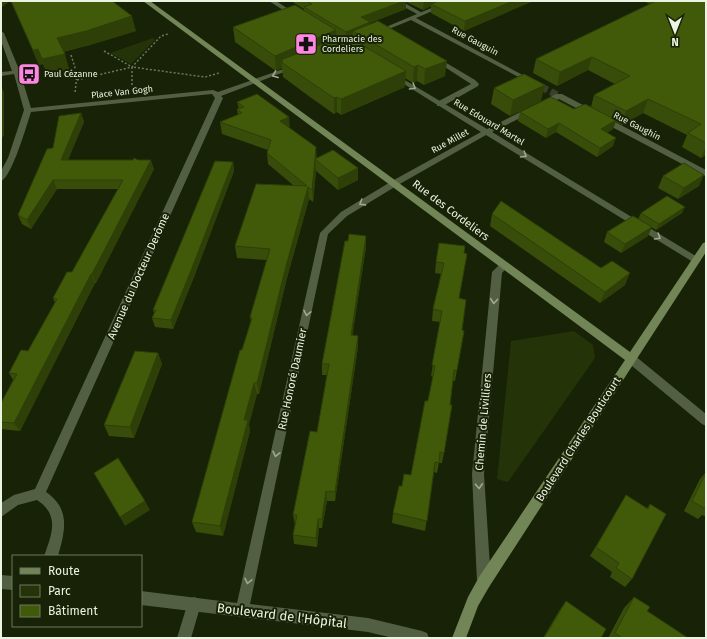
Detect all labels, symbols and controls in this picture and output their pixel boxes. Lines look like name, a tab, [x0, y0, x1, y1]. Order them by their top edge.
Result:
north arrow	[655, 12, 695, 52]
street label: Rue Gauguin	[450, 25, 500, 57]
pharmacy icon: Pharmacie des Cordeliers	[293, 31, 319, 57]
place label: Pharmacie des Cordeliers	[322, 34, 382, 54]
text: N	[671, 35, 679, 48]
bus stop icon: Paul Cézanne	[16, 61, 42, 87]
place label: Paul Cézanne	[44, 69, 98, 79]
one-way arrow	[271, 70, 278, 78]
one-way arrow	[408, 82, 415, 89]
street label: Place Van Gogh	[91, 84, 153, 100]
street label: Rue Edouard Martel	[452, 97, 526, 147]
street label: Rue Gaughin	[612, 110, 662, 142]
street label: Rue Millet	[430, 126, 471, 155]
one-way arrow	[520, 150, 527, 157]
street label: Rue des Cordeliers	[410, 177, 492, 244]
one-way arrow	[359, 199, 366, 206]
street label: Avenue du Docteur Derôme	[105, 211, 172, 341]
one-way arrow	[654, 232, 661, 239]
one-way arrow	[490, 298, 499, 304]
one-way arrow	[303, 310, 311, 316]
street label: Rue Honoré Daumier	[275, 326, 310, 431]
street label: Chemin de Livilliers	[473, 373, 494, 471]
street label: Boulevard Charles Bouticourt	[533, 375, 624, 504]
one-way arrow	[272, 451, 280, 457]
one-way arrow	[475, 483, 483, 489]
legend	[12, 555, 142, 627]
text: Route	[48, 564, 80, 578]
one-way arrow	[244, 578, 252, 584]
text: Parc	[48, 584, 71, 598]
street label: Boulevard de l'Hôpital	[216, 600, 348, 631]
text: Bâtiment	[48, 604, 98, 618]

